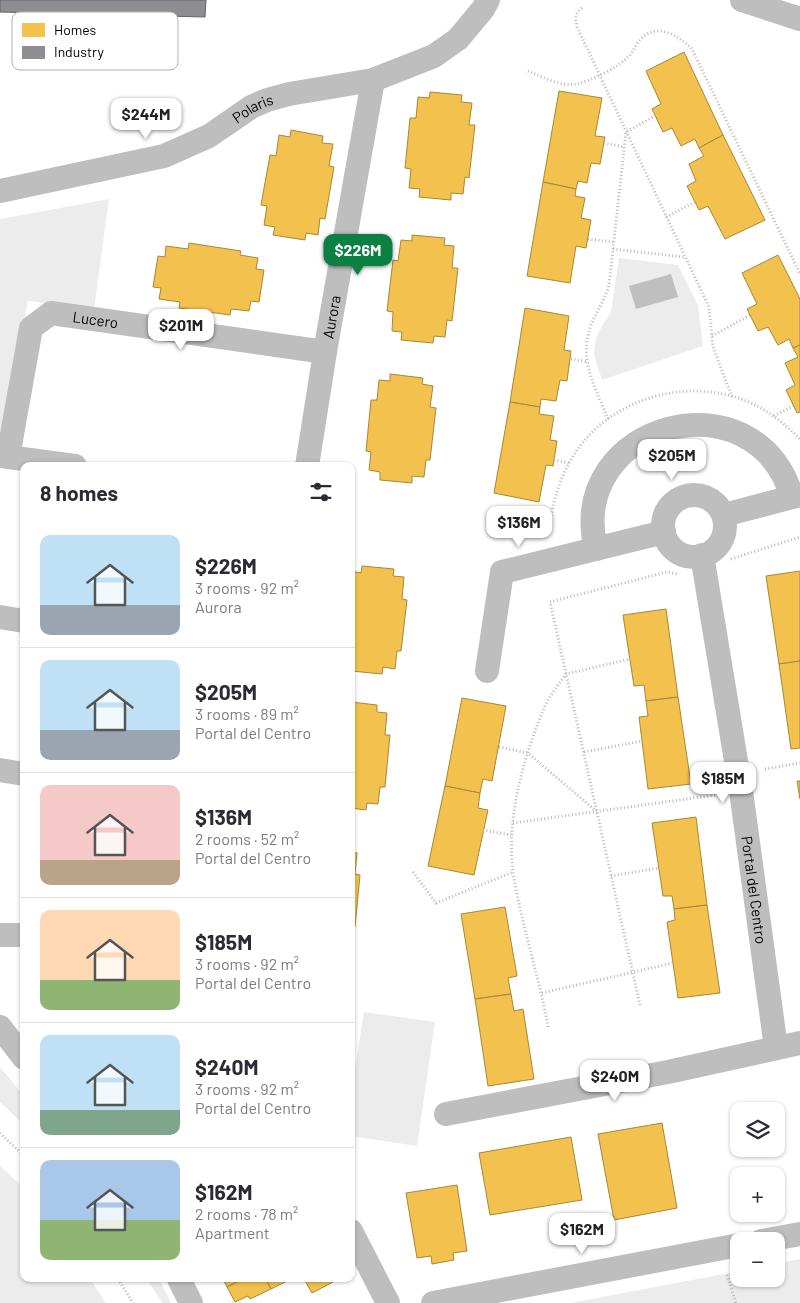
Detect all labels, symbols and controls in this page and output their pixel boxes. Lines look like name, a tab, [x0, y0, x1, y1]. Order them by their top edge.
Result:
legend	[12, 12, 178, 70]
text: Homes	[54, 21, 97, 38]
text: Industry	[54, 43, 105, 60]
street label: Polaris	[228, 90, 275, 126]
pin: $244M	[111, 98, 181, 140]
text: $244M	[122, 104, 170, 123]
pin: $226M	[323, 234, 393, 276]
text: $226M	[334, 240, 382, 259]
street label: Aurora	[319, 294, 344, 340]
street label: Lucero	[72, 307, 120, 331]
pin: $201M	[146, 308, 216, 351]
text: $201M	[159, 315, 203, 334]
pin: $205M	[637, 438, 707, 481]
text: $205M	[648, 445, 696, 464]
icon: filters	[307, 478, 335, 506]
text: 8 homes	[40, 480, 118, 505]
pin: $136M	[484, 506, 554, 548]
text: $136M	[497, 512, 541, 531]
text: $226M	[195, 553, 257, 578]
icon: home	[80, 555, 140, 615]
text: 3 rooms · 92 m²	[195, 578, 299, 597]
text: Aurora	[195, 597, 242, 616]
text: $205M	[195, 679, 257, 704]
icon: home	[80, 680, 140, 740]
text: 3 rooms · 89 m²	[195, 704, 299, 723]
text: Portal del Centro	[195, 723, 311, 742]
pin: $185M	[688, 762, 758, 804]
text: $185M	[701, 768, 745, 787]
text: $136M	[195, 804, 252, 829]
icon: home	[80, 805, 140, 865]
text: 2 rooms · 52 m²	[195, 829, 299, 848]
street label: Portal del Centro	[738, 835, 771, 945]
text: Portal del Centro	[195, 848, 311, 867]
text: $185M	[195, 929, 252, 954]
icon: home	[80, 930, 140, 990]
text: 3 rooms · 92 m²	[195, 954, 299, 973]
text: Portal del Centro	[195, 973, 311, 992]
text: $240M	[195, 1054, 258, 1079]
icon: home	[80, 1055, 140, 1115]
pin: $240M	[580, 1060, 650, 1102]
text: $240M	[591, 1066, 639, 1085]
text: 3 rooms · 92 m²	[195, 1079, 299, 1098]
text: Portal del Centro	[195, 1098, 311, 1117]
map controls	[730, 1102, 785, 1287]
button: layers	[730, 1102, 785, 1157]
button: +	[730, 1167, 785, 1222]
text: $162M	[195, 1179, 253, 1204]
icon: home	[80, 1180, 140, 1240]
text: 2 rooms · 78 m²	[195, 1204, 298, 1223]
pin: $162M	[547, 1212, 617, 1255]
text: $162M	[560, 1219, 604, 1238]
text: Apartment	[195, 1223, 270, 1242]
button: −	[730, 1232, 785, 1287]

